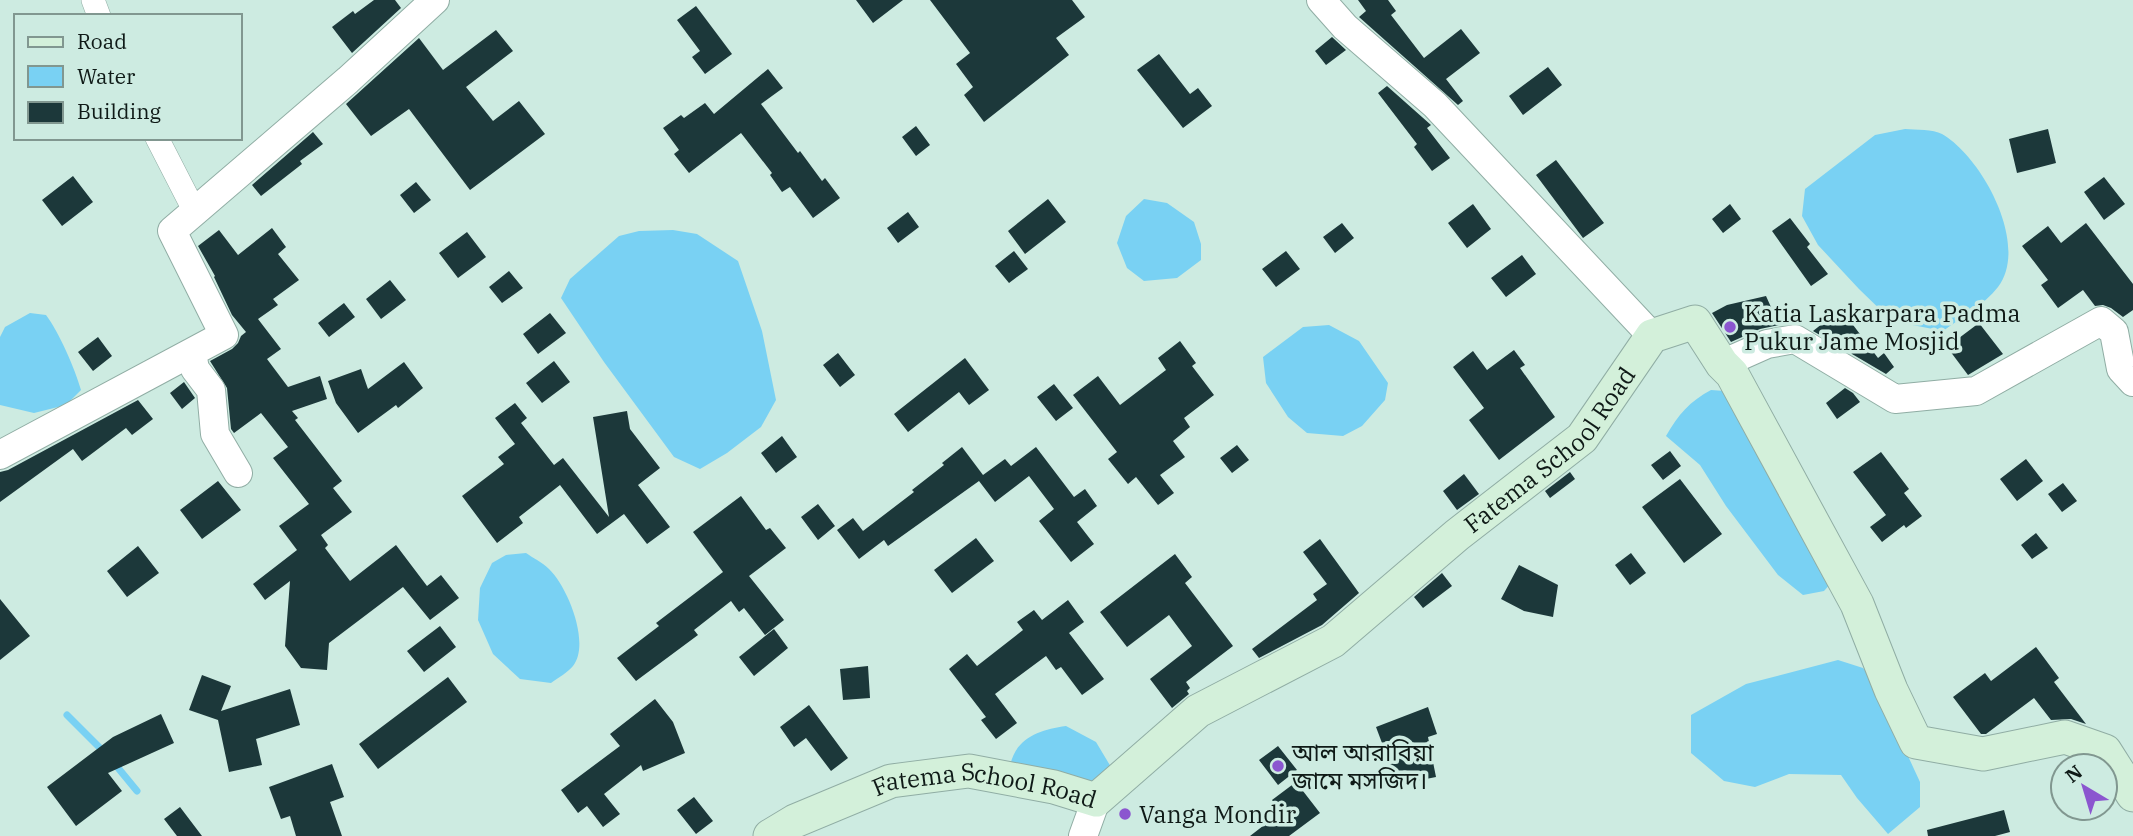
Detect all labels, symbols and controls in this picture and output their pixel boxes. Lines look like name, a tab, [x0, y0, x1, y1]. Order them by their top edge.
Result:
legend	[14, 14, 242, 140]
text: Road	[77, 27, 127, 55]
text: Water	[77, 62, 136, 90]
text: Building	[77, 97, 162, 125]
place label: Katia Laskarpara Padma Pukur Jame Mosjid	[1744, 297, 2021, 357]
marker: Katia Laskarpara Padma Pukur Jame Mosjid	[1722, 319, 1738, 335]
street label: Fatema School Road	[1457, 360, 1642, 540]
place label: আল আরাবিয়া জামে মসজিদ।	[1291, 736, 1434, 796]
north arrow	[2049, 752, 2119, 822]
street label: Fatema School Road	[867, 754, 1101, 815]
marker: আল আরাবিয়া জামে মসজিদ।	[1270, 758, 1286, 774]
text: N	[2060, 760, 2087, 788]
place label: Vanga Mondir	[1139, 798, 1296, 830]
marker: Vanga Mondir	[1117, 806, 1133, 822]

